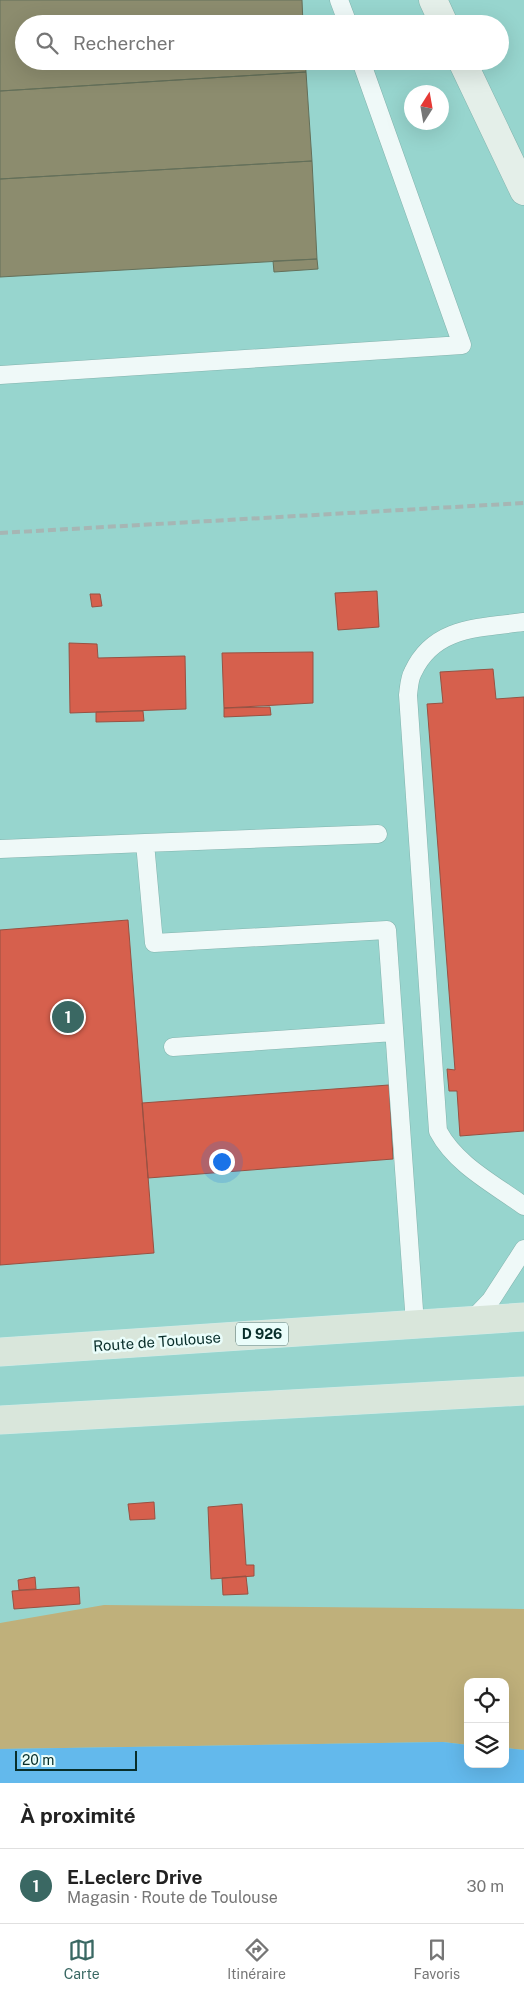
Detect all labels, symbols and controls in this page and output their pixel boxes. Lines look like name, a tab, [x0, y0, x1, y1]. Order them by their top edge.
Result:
search box	[15, 15, 509, 70]
icon: search	[33, 29, 61, 57]
text: Rechercher	[73, 32, 175, 54]
north arrow	[404, 85, 449, 130]
pin: 1	[52, 998, 84, 1036]
your location	[209, 1149, 235, 1175]
road number: D 926	[236, 1322, 288, 1346]
street label: Route de Toulouse	[92, 1329, 221, 1354]
map controls	[464, 1678, 509, 1768]
button: locate	[464, 1678, 509, 1723]
button: layers	[464, 1723, 509, 1768]
scale bar	[15, 1748, 138, 1771]
text: 20 m	[22, 1752, 54, 1768]
text: À proximité	[20, 1803, 136, 1828]
text: E.Leclerc Drive	[67, 1866, 202, 1888]
text: 1	[33, 1877, 39, 1896]
text: 30 m	[467, 1877, 504, 1896]
text: Magasin · Route de Toulouse	[67, 1888, 278, 1907]
tab: Carte	[64, 1936, 100, 1982]
tab: Itinéraire	[227, 1936, 286, 1982]
tab: Favoris	[414, 1936, 460, 1982]

